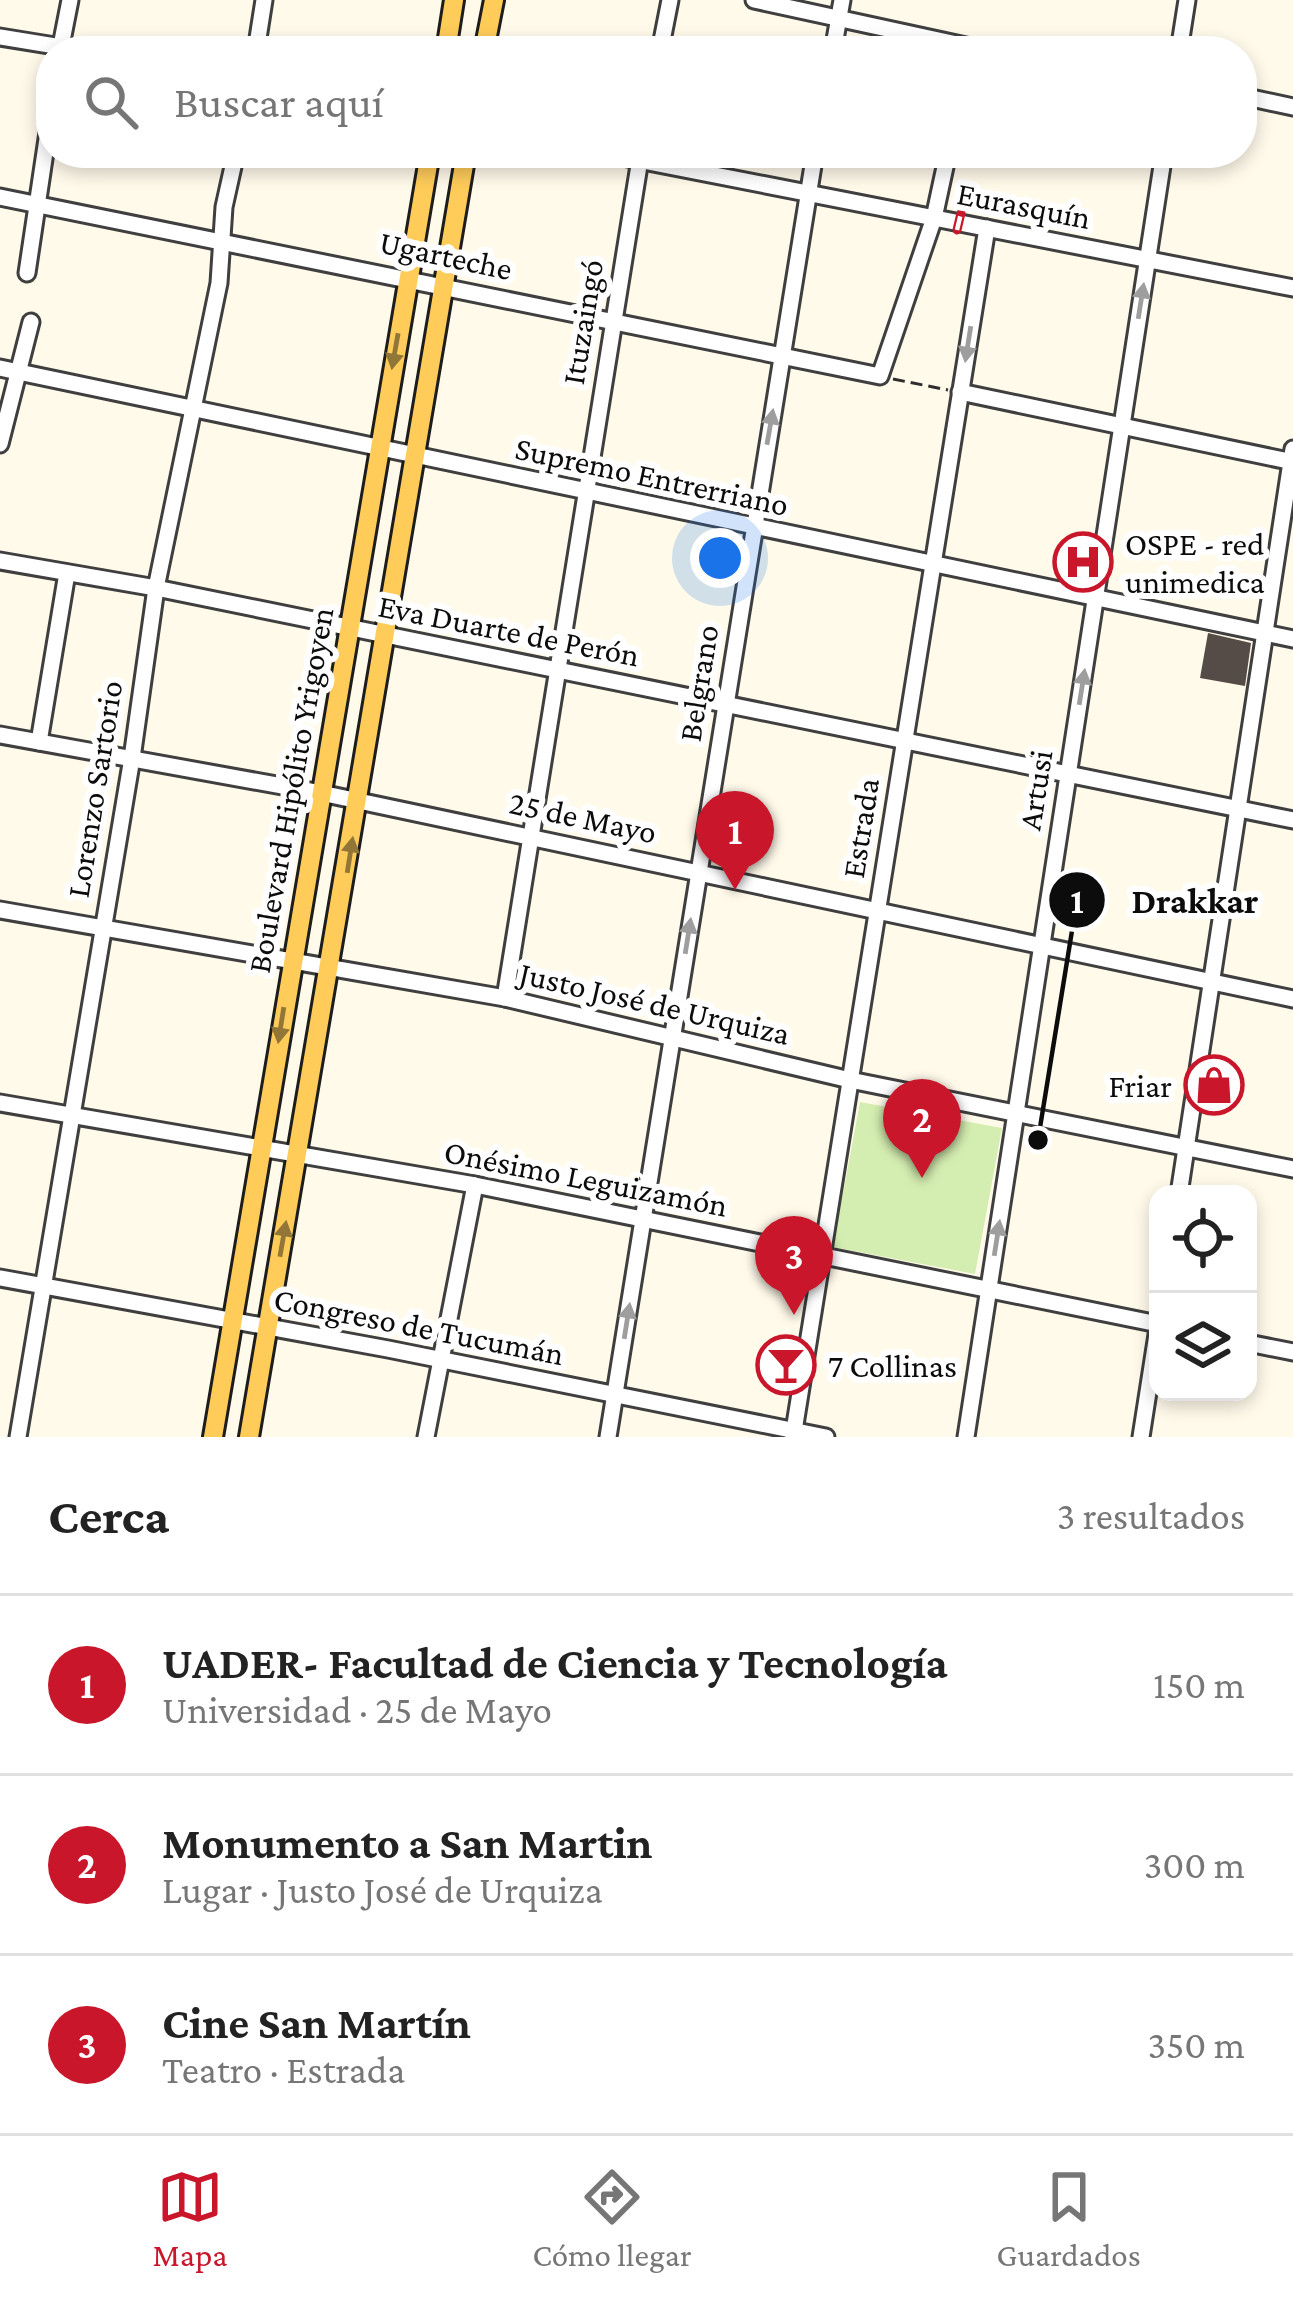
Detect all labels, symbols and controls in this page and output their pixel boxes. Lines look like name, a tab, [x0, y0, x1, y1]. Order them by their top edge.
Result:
search box	[36, 36, 1257, 168]
icon: search	[78, 69, 144, 135]
text: Buscar aquí	[174, 77, 384, 127]
street label: Eurasquín	[954, 174, 1094, 236]
street label: Ugarteche	[376, 223, 516, 287]
street label: Ituzaingó	[554, 257, 610, 387]
one-way arrow	[1132, 282, 1151, 320]
one-way arrow	[958, 325, 977, 363]
one-way arrow	[386, 333, 405, 370]
one-way arrow	[761, 408, 780, 445]
street label: Supremo Entrerriano	[512, 429, 792, 523]
place label: OSPE - red unimedica	[1125, 525, 1265, 600]
your location	[690, 528, 750, 588]
hospital icon: OSPE - red unimedica	[1052, 531, 1114, 593]
street label: Eva Duarte de Perón	[375, 587, 643, 673]
street label: Boulevard Hipólito Yrigoyen	[240, 604, 340, 976]
street label: Belgrano	[671, 622, 725, 744]
one-way arrow	[1072, 668, 1091, 705]
street label: Lorenzo Sartorio	[59, 678, 129, 900]
street label: Artusi	[1010, 747, 1060, 833]
street label: Estrada	[834, 775, 886, 881]
street label: 25 de Mayo	[506, 783, 660, 851]
pin: 1	[696, 791, 774, 890]
one-way arrow	[341, 835, 359, 873]
callout: Drakkar	[1047, 864, 1282, 936]
text: 1	[1070, 881, 1084, 921]
text: Drakkar	[1132, 881, 1258, 921]
one-way arrow	[680, 917, 698, 955]
street label: Justo José de Urquiza	[513, 953, 794, 1052]
one-way arrow	[271, 1007, 290, 1045]
shop icon: Friar	[1183, 1054, 1245, 1116]
place label: Friar	[1109, 1067, 1172, 1104]
pin: 2	[883, 1079, 961, 1178]
street label: Onésimo Leguizamón	[441, 1132, 731, 1224]
map controls	[1149, 1185, 1257, 1401]
button: locate	[1149, 1185, 1257, 1293]
pin: 3	[755, 1216, 833, 1315]
one-way arrow	[988, 1219, 1007, 1257]
one-way arrow	[273, 1220, 292, 1257]
street label: Congreso de Tucumán	[271, 1280, 567, 1372]
button: layers	[1149, 1293, 1257, 1401]
one-way arrow	[618, 1302, 636, 1340]
bar icon: 7 Collinas	[755, 1334, 817, 1396]
place label: 7 Collinas	[828, 1347, 957, 1384]
text: Cerca	[48, 1487, 169, 1544]
text: 3 resultados	[1057, 1494, 1245, 1537]
text: UADER- Facultad de Ciencia y Tecnología	[162, 1638, 948, 1688]
text: 1	[80, 1663, 94, 1706]
text: 150 m	[1153, 1663, 1245, 1706]
text: Universidad · 25 de Mayo	[162, 1688, 552, 1731]
text: Monumento a San Martin	[162, 1818, 652, 1868]
text: 2	[77, 1843, 97, 1886]
text: 300 m	[1144, 1843, 1245, 1886]
text: Lugar · Justo José de Urquiza	[162, 1868, 603, 1911]
text: Cine San Martín	[162, 1998, 471, 2048]
text: 3	[77, 2023, 97, 2066]
text: 350 m	[1147, 2023, 1245, 2066]
text: Teatro · Estrada	[162, 2048, 405, 2091]
tab: Mapa	[152, 2164, 228, 2273]
tab: Cómo llegar	[532, 2164, 692, 2273]
tab: Guardados	[997, 2164, 1141, 2273]

